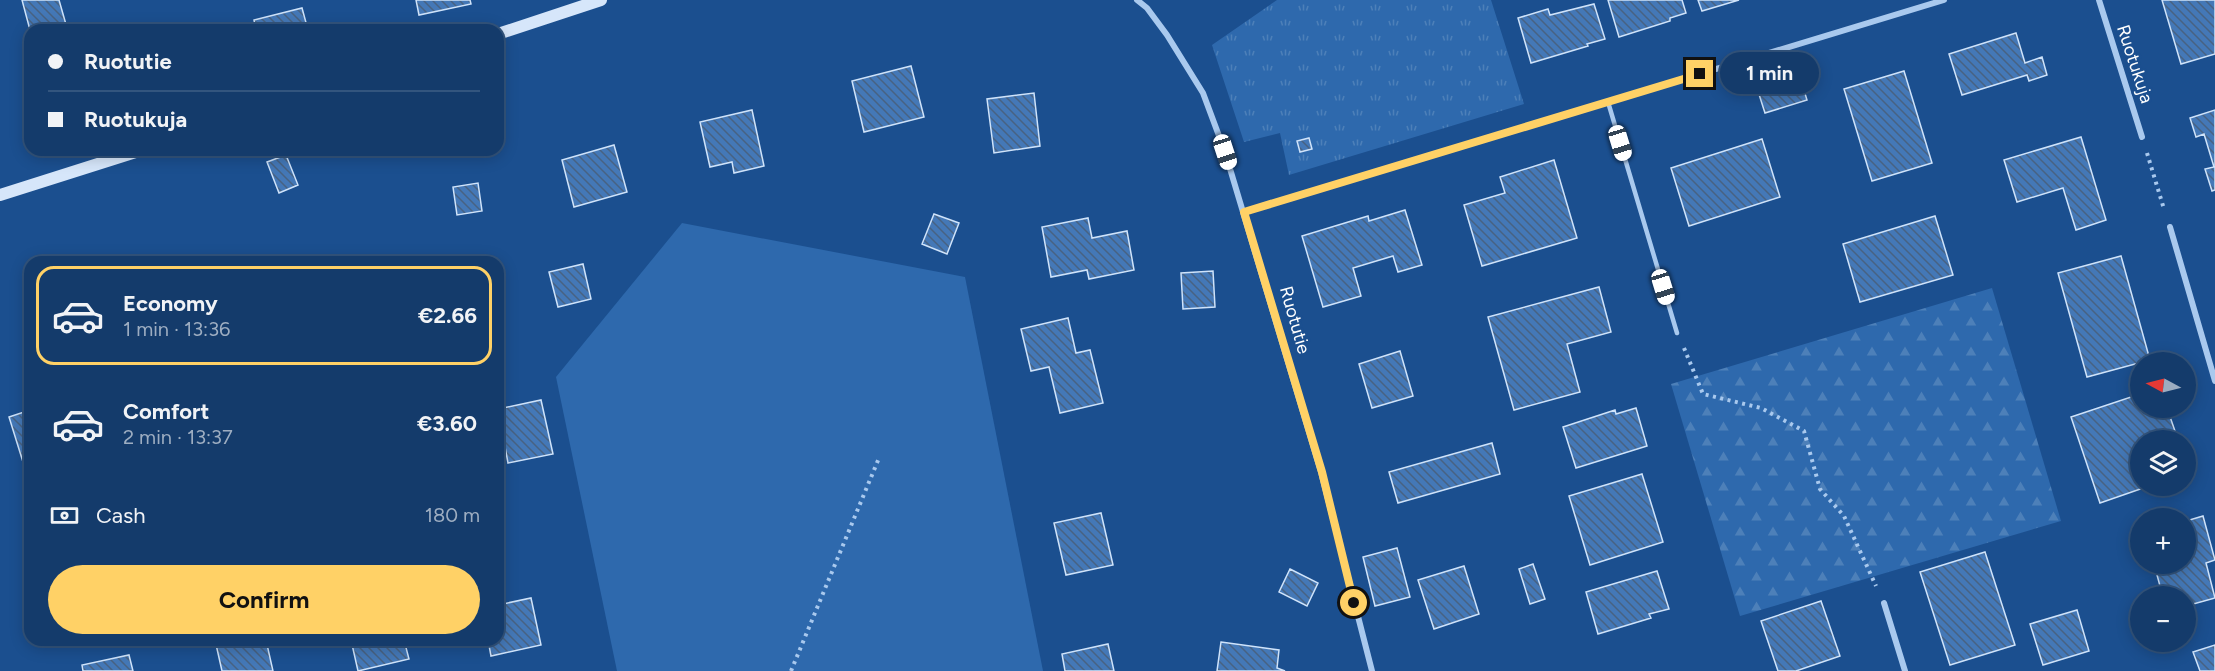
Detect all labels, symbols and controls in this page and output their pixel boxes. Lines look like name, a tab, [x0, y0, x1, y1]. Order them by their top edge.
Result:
street label: Ruotukuja	[2112, 22, 2158, 106]
text: Ruotutie	[84, 48, 172, 75]
callout: 1 min	[1721, 53, 1820, 95]
route end	[1686, 60, 1713, 87]
text: 1 min	[1746, 61, 1793, 85]
text: Ruotukuja	[84, 106, 187, 133]
car	[1606, 123, 1634, 163]
car	[1211, 132, 1239, 172]
car	[1649, 267, 1677, 307]
street label: Ruotutie	[1275, 284, 1315, 357]
icon: car	[51, 289, 105, 343]
text: Economy	[123, 290, 218, 317]
text: €2.66	[418, 302, 477, 329]
text: 1 min · 13:36	[123, 317, 230, 341]
north arrow	[2130, 352, 2196, 418]
map controls	[2130, 352, 2196, 652]
icon: car	[51, 397, 105, 451]
text: Comfort	[123, 398, 209, 425]
text: €3.60	[417, 410, 477, 437]
text: 2 min · 13:37	[123, 425, 233, 449]
button: layers	[2130, 430, 2196, 496]
icon: cash	[48, 499, 81, 532]
text: Cash	[96, 502, 146, 529]
text: 180 m	[425, 503, 480, 527]
button: +	[2130, 508, 2196, 574]
button: Confirm	[48, 565, 480, 634]
button: −	[2130, 586, 2196, 652]
route start	[1340, 589, 1367, 616]

